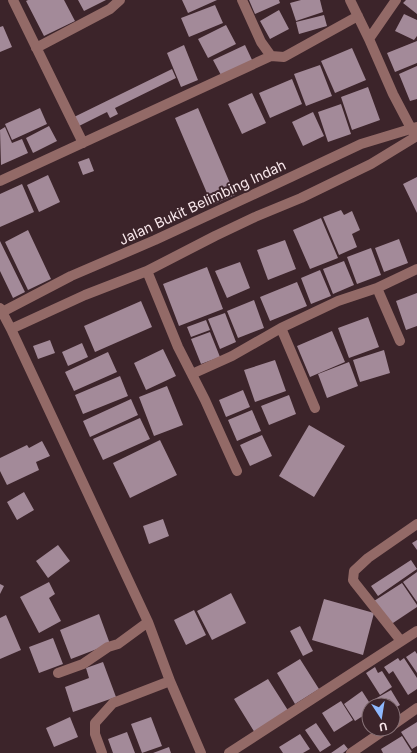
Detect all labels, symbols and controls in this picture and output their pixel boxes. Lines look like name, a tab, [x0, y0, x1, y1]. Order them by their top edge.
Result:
street label: Jalan Bukit Belimbing Indah	[116, 156, 288, 248]
north arrow	[361, 697, 401, 737]
text: U	[378, 719, 388, 734]

